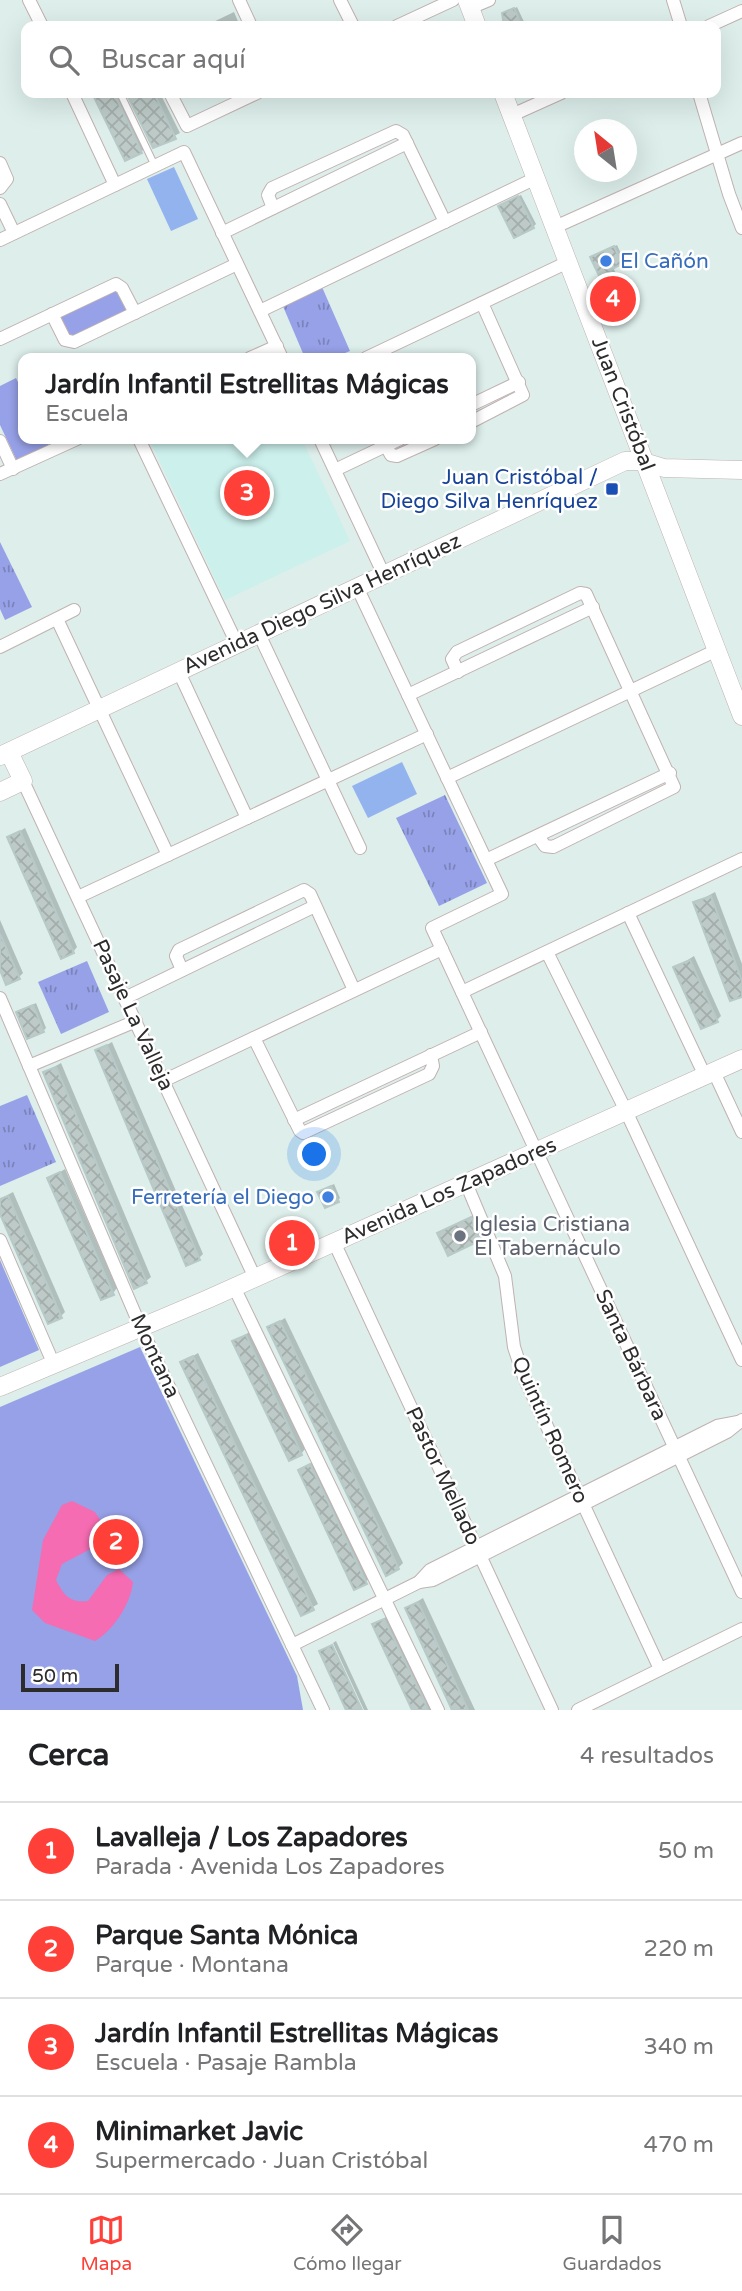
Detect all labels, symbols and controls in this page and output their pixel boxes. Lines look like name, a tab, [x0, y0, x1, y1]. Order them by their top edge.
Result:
search box	[21, 21, 721, 98]
icon: search	[45, 41, 83, 79]
text: Buscar aquí	[101, 44, 246, 75]
north arrow	[574, 119, 637, 182]
place label: El Cañón	[620, 249, 709, 274]
marker: El Cañón	[598, 253, 614, 269]
pin: 4	[590, 273, 636, 325]
street label: Juan Cristóbal	[586, 334, 660, 474]
popup	[18, 353, 476, 444]
text: Jardín Infantil Estrellitas Mágicas	[45, 369, 449, 400]
text: Escuela	[45, 400, 129, 428]
place label: Juan Cristóbal / Diego Silva Henríquez	[380, 465, 598, 514]
pin: 3	[224, 467, 270, 519]
marker: Juan Cristóbal / Diego Silva Henríquez	[604, 481, 620, 497]
street label: Avenida Diego Silva Henríquez	[179, 528, 465, 680]
street label: Pasaje La Valleja	[87, 935, 179, 1095]
street label: Avenida Los Zapadores	[338, 1132, 560, 1250]
your location	[297, 1137, 331, 1171]
place label: Ferretería el Diego	[131, 1185, 314, 1210]
marker: Ferretería el Diego	[320, 1189, 336, 1205]
place label: Iglesia Cristiana El Tabernáculo	[474, 1212, 630, 1261]
pin: 1	[269, 1217, 315, 1269]
marker: Iglesia Cristiana El Tabernáculo	[452, 1228, 468, 1244]
street label: Santa Bárbara	[590, 1285, 672, 1425]
street label: Montana	[125, 1310, 185, 1402]
street label: Quintín Romero	[506, 1353, 594, 1507]
street label: Pastor Mellado	[400, 1403, 486, 1549]
pin: 2	[93, 1516, 139, 1568]
scale bar	[21, 1661, 119, 1693]
text: 50 m	[32, 1665, 78, 1687]
text: Cerca	[28, 1737, 109, 1774]
text: 4 resultados	[580, 1742, 714, 1770]
text: Lavalleja / Los Zapadores	[95, 1822, 408, 1853]
text: 1	[44, 1837, 58, 1865]
text: 50 m	[658, 1837, 714, 1865]
text: Parada · Avenida Los Zapadores	[95, 1853, 445, 1881]
text: Parque Santa Mónica	[95, 1920, 358, 1951]
text: 2	[44, 1935, 58, 1963]
text: 220 m	[644, 1935, 714, 1963]
text: Parque · Montana	[95, 1951, 289, 1979]
text: Jardín Infantil Estrellitas Mágicas	[95, 2018, 499, 2049]
text: 3	[44, 2033, 58, 2061]
text: 340 m	[644, 2033, 714, 2061]
text: Escuela · Pasaje Rambla	[95, 2049, 357, 2077]
text: Minimarket Javic	[95, 2116, 303, 2147]
text: 4	[44, 2131, 58, 2159]
text: 470 m	[644, 2131, 714, 2159]
text: Supermercado · Juan Cristóbal	[95, 2147, 428, 2175]
tab: Mapa	[80, 2211, 132, 2275]
tab: Cómo llegar	[293, 2211, 402, 2275]
tab: Guardados	[563, 2211, 662, 2275]

